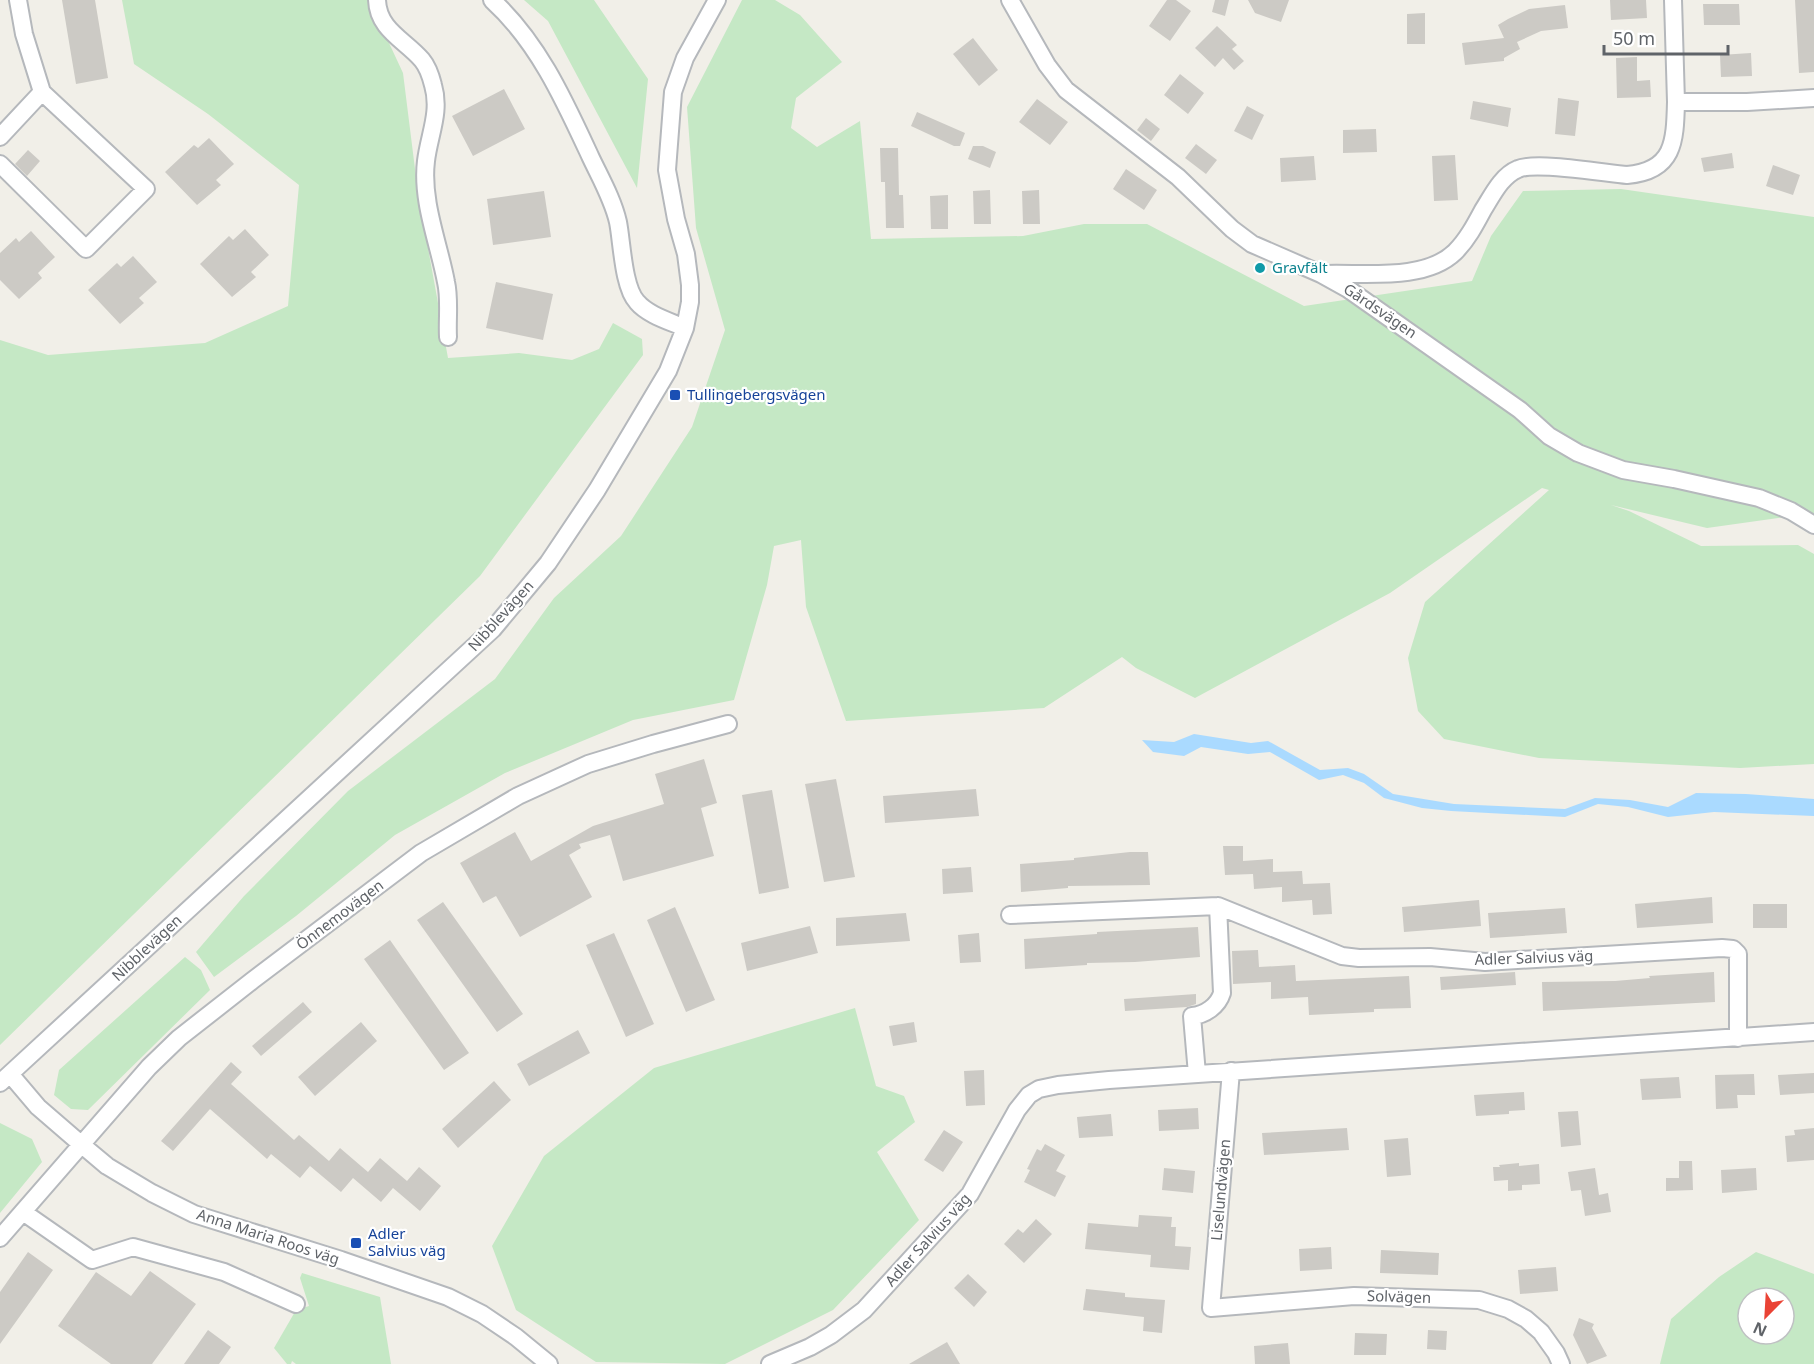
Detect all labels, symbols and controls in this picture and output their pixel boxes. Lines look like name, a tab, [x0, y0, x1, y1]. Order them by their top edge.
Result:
scale bar	[1604, 18, 1728, 56]
text: 50 m	[1613, 26, 1655, 50]
place label: Gravfält	[1272, 257, 1328, 277]
marker: Gravfält	[1253, 261, 1267, 275]
street label: Gårdsvägen	[1340, 278, 1421, 342]
place label: Tullingebergsvägen	[687, 384, 826, 404]
marker: Tullingebergsvägen	[668, 388, 682, 402]
street label: Nibblevägen	[463, 576, 537, 655]
street label: Önnemovägen	[292, 875, 387, 954]
street label: Nibblevägen	[107, 910, 186, 985]
street label: Adler Salvius väg	[1474, 945, 1594, 969]
street label: Liselundvägen	[1206, 1138, 1234, 1242]
street label: Adler Salvius väg	[880, 1188, 974, 1290]
street label: Anna Maria Roos väg	[195, 1204, 342, 1269]
place label: Adler Salvius väg	[368, 1223, 446, 1260]
marker: Adler Salvius väg	[349, 1236, 363, 1250]
street label: Solvägen	[1367, 1285, 1431, 1307]
north arrow	[1736, 1286, 1796, 1346]
text: N	[1749, 1317, 1770, 1342]

